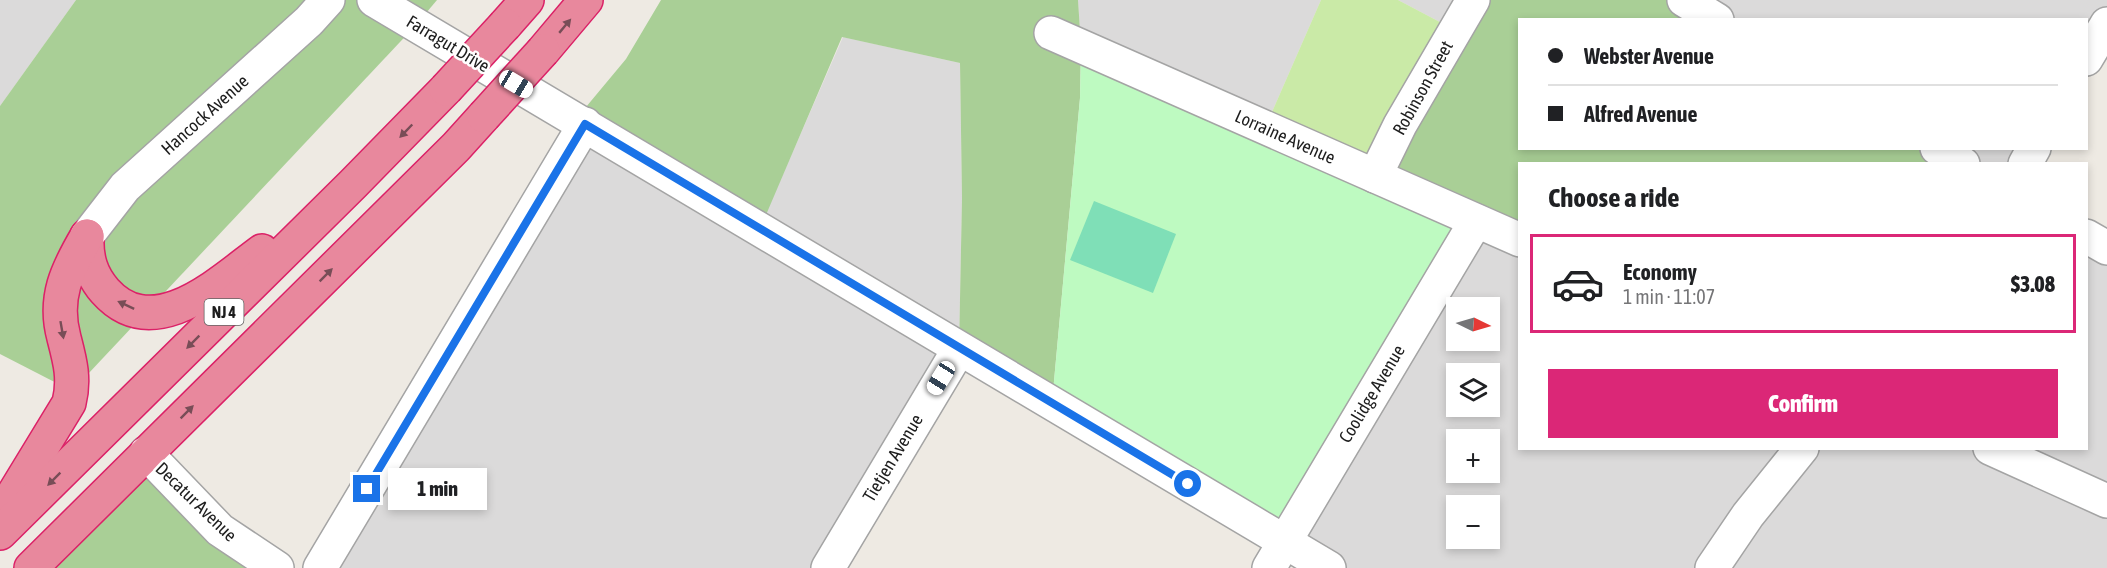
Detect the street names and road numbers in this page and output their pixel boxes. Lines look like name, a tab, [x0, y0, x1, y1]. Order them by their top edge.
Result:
street label: Farragut Drive	[403, 11, 493, 77]
street label: Robinson Street	[1388, 37, 1457, 138]
street label: Hancock Avenue	[157, 70, 252, 159]
street label: Lorraine Avenue	[1232, 105, 1339, 168]
road number: NJ 4	[204, 299, 244, 325]
street label: Coolidge Avenue	[1334, 341, 1409, 446]
street label: Tietjen Avenue	[858, 410, 927, 505]
street label: Decatur Avenue	[151, 458, 241, 546]

